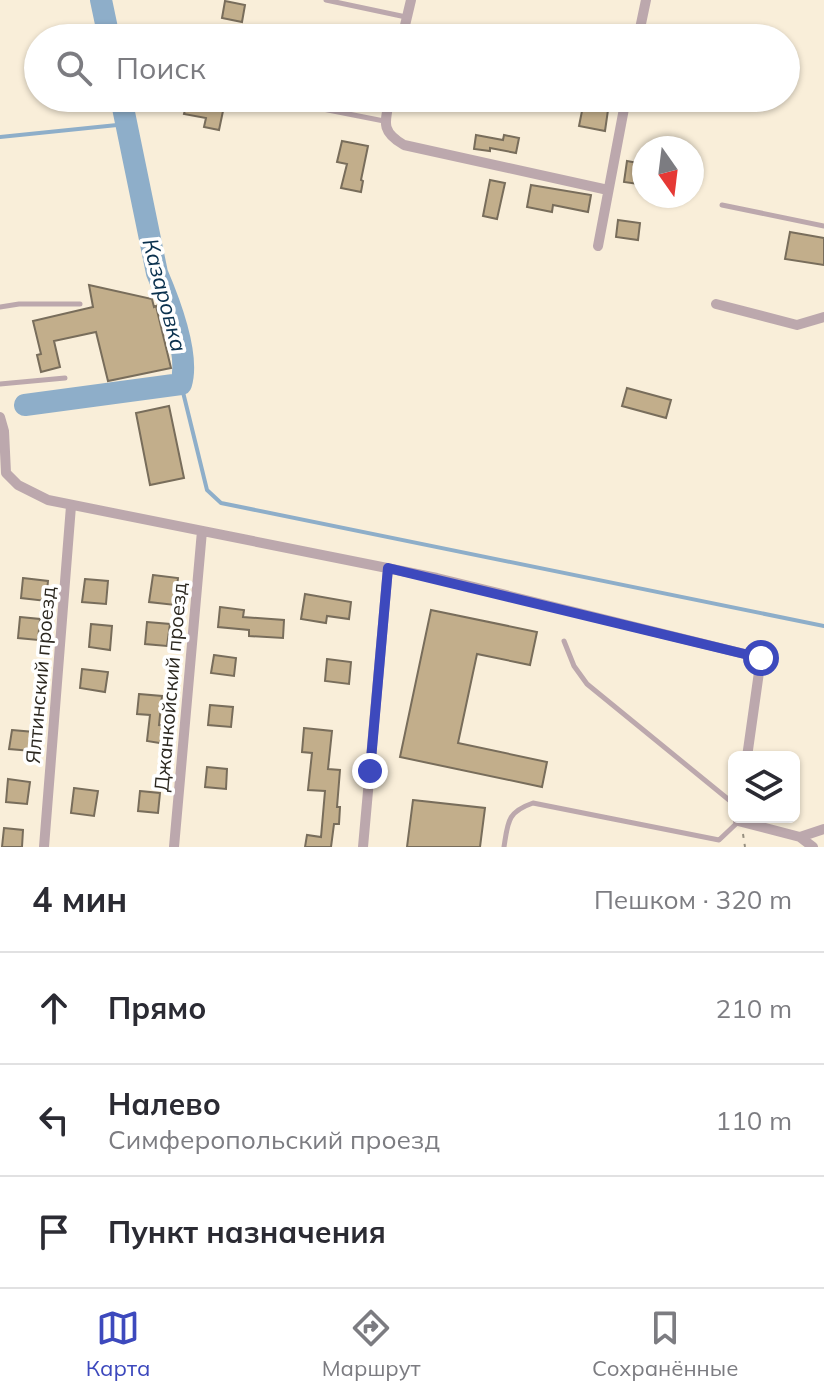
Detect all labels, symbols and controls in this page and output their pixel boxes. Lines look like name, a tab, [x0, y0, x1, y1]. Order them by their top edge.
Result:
search box	[24, 24, 800, 112]
icon: search	[52, 46, 96, 90]
text: Поиск	[116, 49, 206, 87]
north arrow	[632, 136, 704, 208]
water label: Казаровка	[136, 235, 194, 355]
street label: Джанкойский проезд	[148, 581, 192, 793]
street label: Ялтинский проезд	[20, 585, 60, 765]
route start	[743, 640, 779, 676]
map controls	[728, 751, 800, 823]
button: layers	[728, 751, 800, 823]
route end	[352, 753, 388, 789]
text: 4 мин	[32, 878, 127, 921]
text: Пешком · 320 m	[594, 883, 792, 916]
icon: ahead	[32, 986, 76, 1030]
text: Прямо	[108, 989, 206, 1027]
text: 210 m	[716, 992, 792, 1025]
text: Налево	[108, 1085, 221, 1123]
icon: left	[32, 1098, 76, 1142]
text: 110 m	[716, 1104, 792, 1137]
text: Симферопольский проезд	[108, 1123, 440, 1156]
icon: arrive	[32, 1210, 76, 1254]
text: Пункт назначения	[108, 1213, 386, 1251]
tab: Карта	[86, 1306, 150, 1382]
tab: Маршрут	[322, 1306, 421, 1382]
tab: Сохранённые	[592, 1306, 738, 1382]

